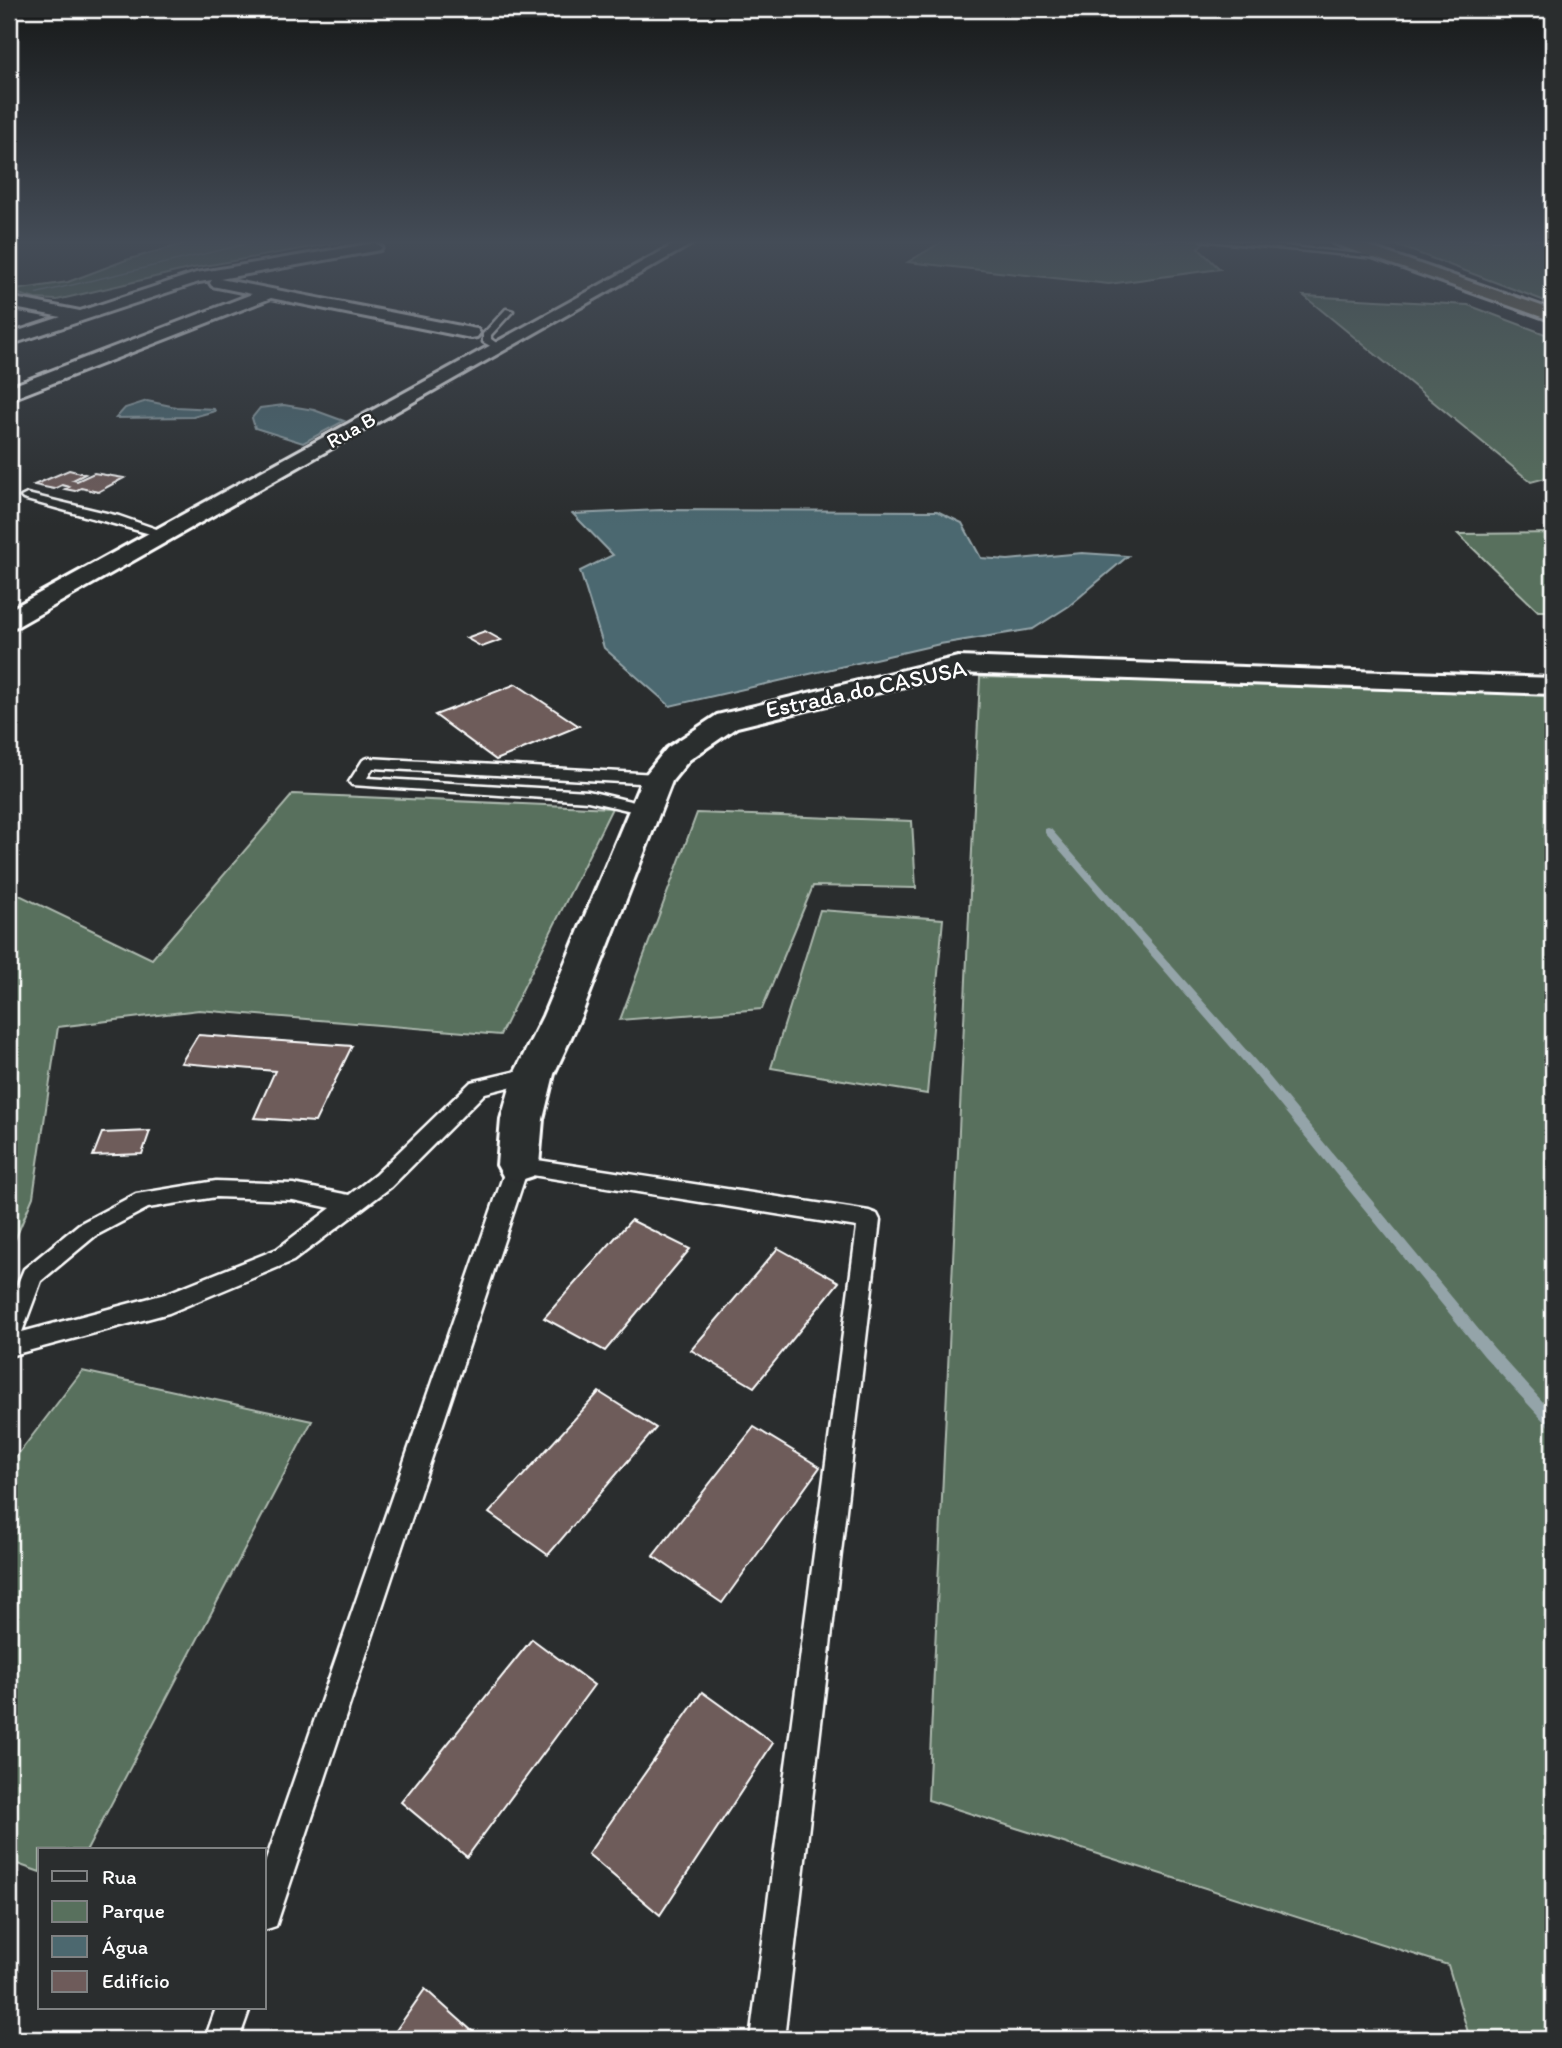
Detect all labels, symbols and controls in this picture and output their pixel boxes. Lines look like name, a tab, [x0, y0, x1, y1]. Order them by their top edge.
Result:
street label: Rua B	[322, 406, 380, 453]
street label: Estrada do CASUSA	[763, 653, 969, 724]
legend	[38, 1848, 266, 2010]
text: Rua	[102, 1864, 137, 1889]
text: Parque	[102, 1898, 165, 1923]
text: Água	[102, 1934, 148, 1959]
text: Edifício	[102, 1968, 170, 1993]

